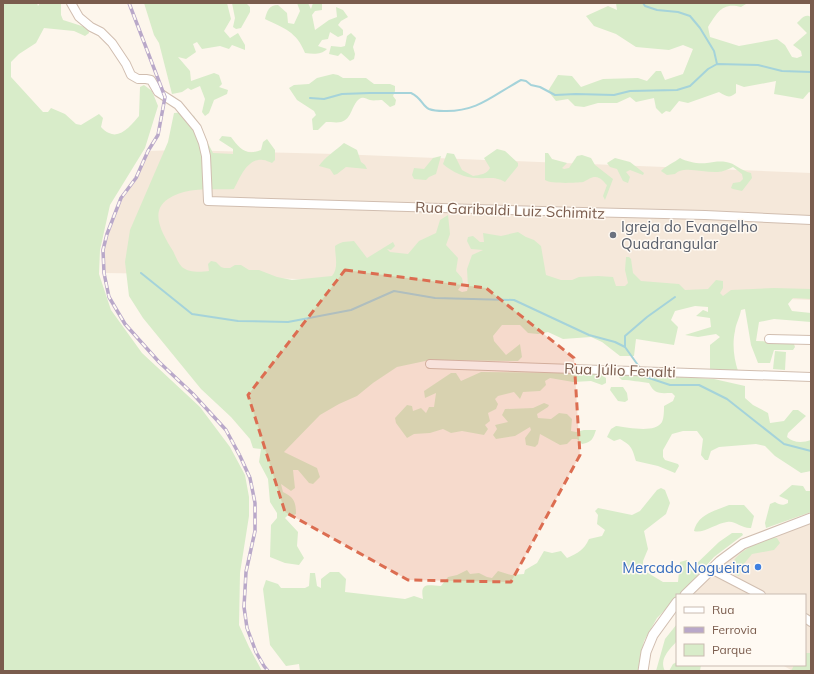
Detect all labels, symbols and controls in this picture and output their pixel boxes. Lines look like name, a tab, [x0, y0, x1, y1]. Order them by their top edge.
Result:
street label: Rua Garibaldi Luiz Schimitz	[415, 197, 605, 223]
place label: Igreja do Evangelho Quadrangular	[621, 217, 758, 253]
marker: Igreja do Evangelho Quadrangular	[608, 230, 618, 240]
street label: Rua Júlio Fenalti	[564, 359, 676, 381]
place label: Mercado Nogueira	[622, 558, 750, 577]
marker: Mercado Nogueira	[753, 562, 763, 572]
legend	[676, 594, 806, 666]
text: Rua	[712, 602, 734, 617]
text: Ferrovia	[712, 622, 757, 637]
text: Parque	[712, 642, 752, 657]

